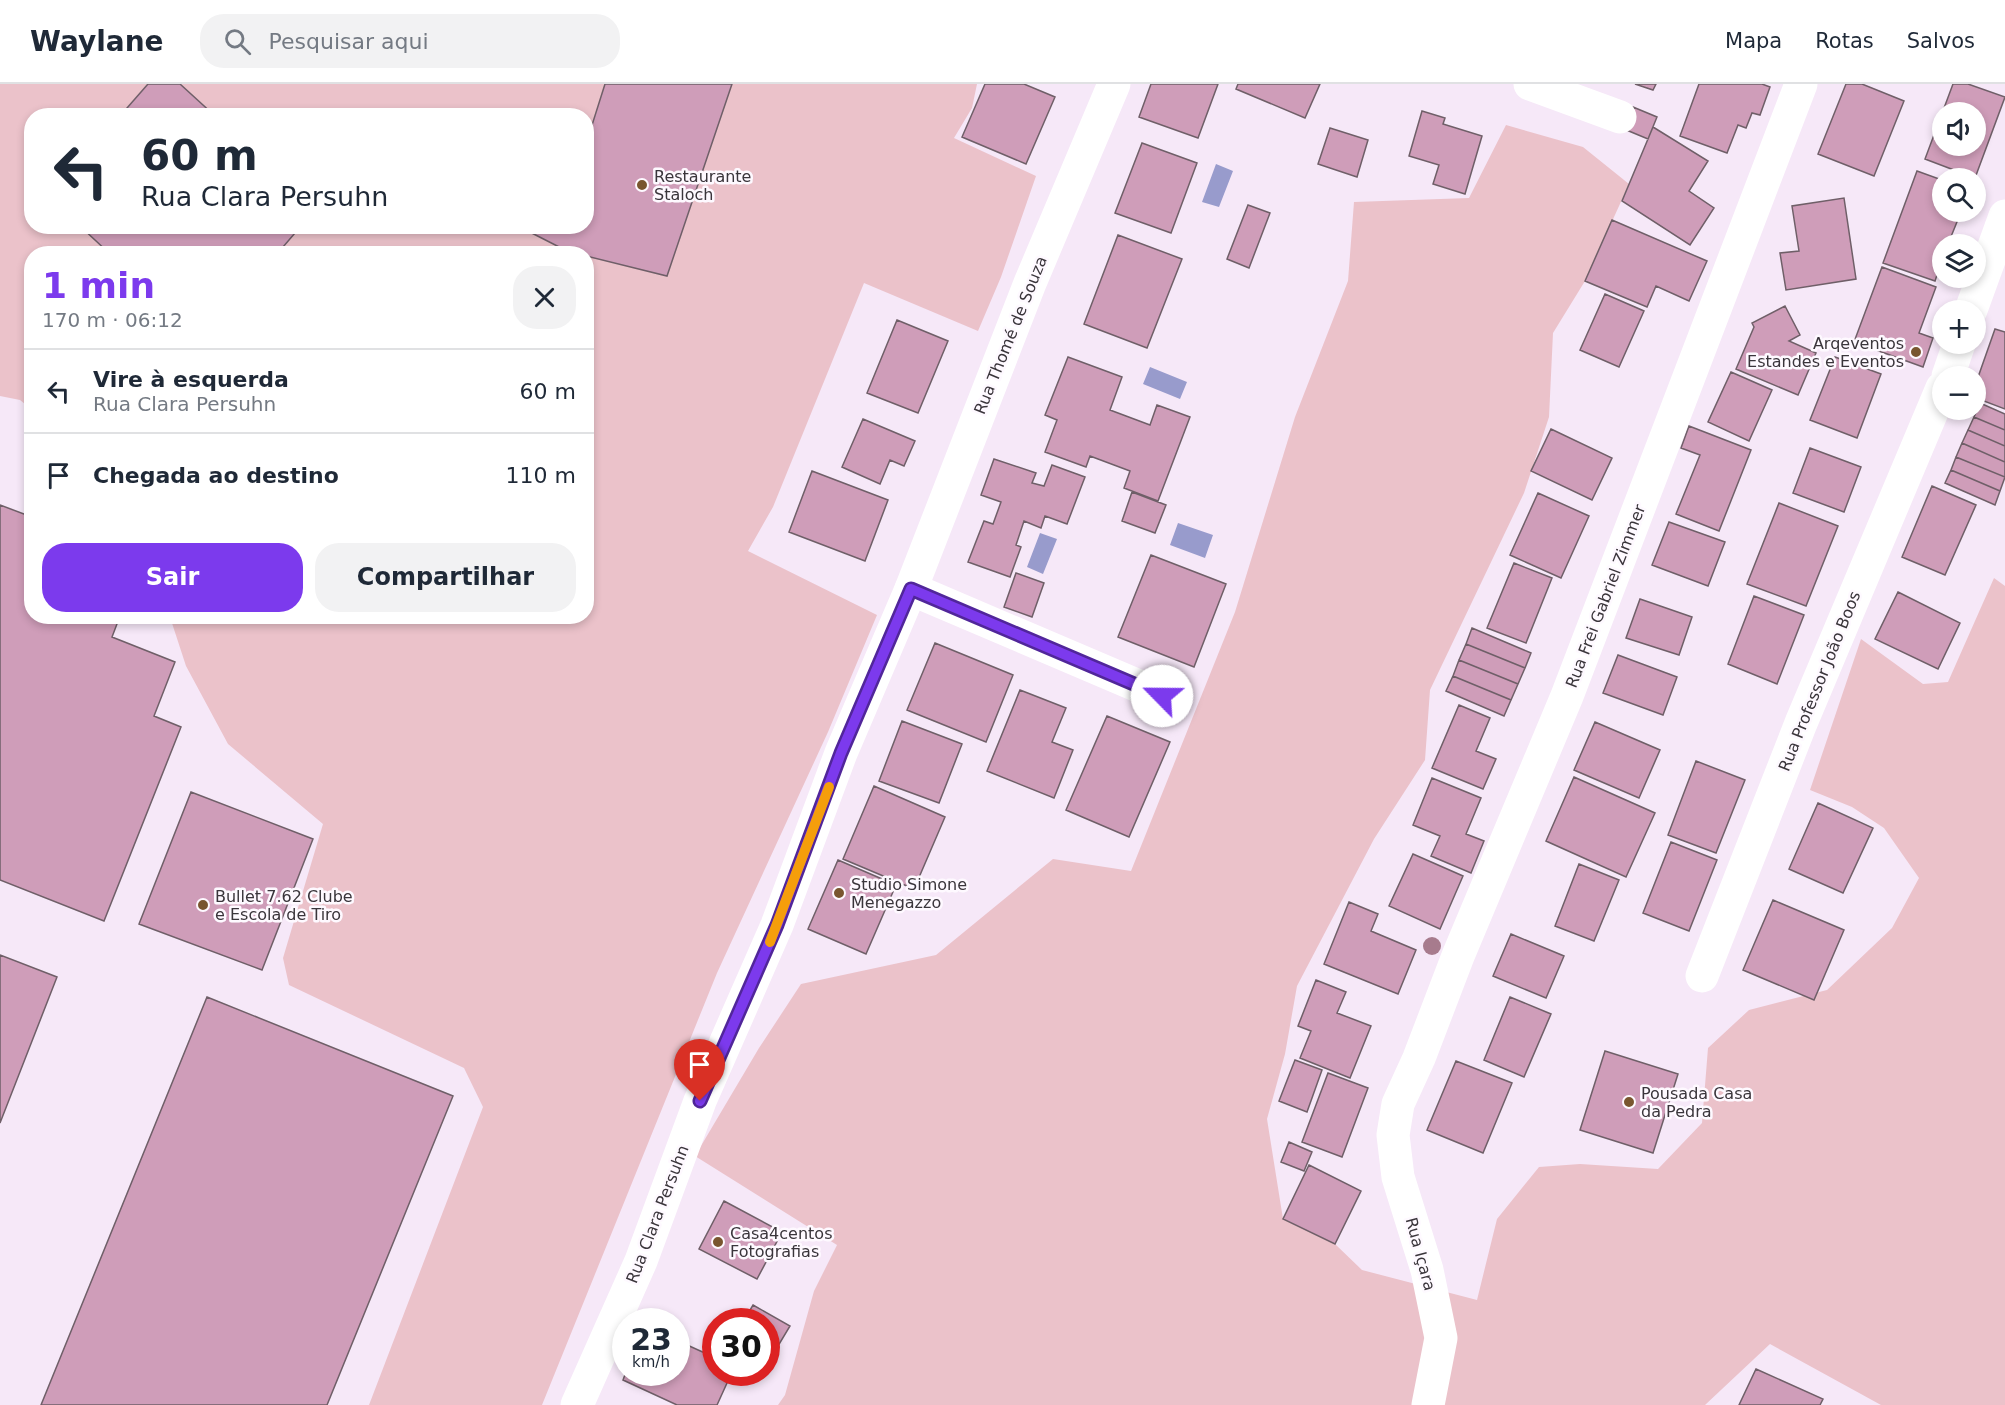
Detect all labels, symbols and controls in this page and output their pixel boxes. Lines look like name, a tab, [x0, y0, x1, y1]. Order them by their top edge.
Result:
search box	[200, 14, 620, 68]
text: Waylane	[30, 25, 164, 58]
icon: search	[221, 25, 254, 58]
text: Pesquisar aqui	[269, 29, 429, 54]
text: Mapa	[1725, 29, 1782, 53]
text: Rotas	[1815, 29, 1874, 53]
text: Salvos	[1907, 29, 1975, 53]
map controls	[1932, 102, 1986, 420]
button: sound	[1932, 102, 1986, 156]
text: 60 m	[141, 131, 258, 180]
icon: left	[42, 132, 120, 210]
place label: Restaurante Staloch	[654, 167, 751, 204]
button: search	[1932, 168, 1986, 222]
marker: Restaurante Staloch	[635, 178, 649, 192]
text: Rua Clara Persuhn	[141, 181, 388, 212]
button: layers	[1932, 234, 1986, 288]
street label: Rua Thomé de Souza	[970, 253, 1051, 417]
text: 1 min	[42, 265, 155, 306]
button: close	[513, 266, 576, 329]
button: +	[1932, 300, 1986, 354]
text: 170 m · 06:12	[42, 308, 183, 332]
place label: Arqeventos Estandes e Eventos	[1747, 334, 1904, 371]
marker: Arqeventos Estandes e Eventos	[1909, 345, 1923, 359]
button: −	[1932, 366, 1986, 420]
text: Vire à esquerda	[93, 367, 289, 392]
icon: left	[42, 375, 75, 408]
text: 60 m	[520, 379, 576, 404]
text: Rua Clara Persuhn	[93, 392, 276, 416]
icon: arrive	[42, 459, 75, 492]
text: Chegada ao destino	[93, 463, 339, 488]
text: 110 m	[506, 463, 576, 488]
street label: Rua Frei Gabriel Zimmer	[1562, 501, 1649, 691]
button: Sair	[42, 543, 303, 612]
button: Compartilhar	[315, 543, 576, 612]
street label: Rua Professor João Boos	[1775, 588, 1864, 774]
position arrow	[1130, 664, 1194, 728]
place label: Studio Simone Menegazzo	[851, 875, 967, 912]
marker: Studio Simone Menegazzo	[832, 886, 846, 900]
place label: Bullet 7.62 Clube e Escola de Tiro	[215, 887, 353, 924]
marker: Bullet 7.62 Clube e Escola de Tiro	[196, 898, 210, 912]
pin	[674, 1039, 725, 1101]
icon: arrive	[683, 1048, 716, 1081]
place label: Pousada Casa da Pedra	[1641, 1084, 1752, 1121]
marker: Pousada Casa da Pedra	[1622, 1095, 1636, 1109]
street label: Rua Clara Persuhn	[622, 1142, 693, 1286]
street label: Rua Içara	[1402, 1215, 1439, 1293]
place label: Casa4centos Fotografias	[730, 1224, 832, 1261]
marker: Casa4centos Fotografias	[711, 1235, 725, 1249]
speed limit sign: 30	[702, 1308, 780, 1386]
text: 23	[630, 1322, 672, 1357]
text: km/h	[632, 1353, 670, 1371]

